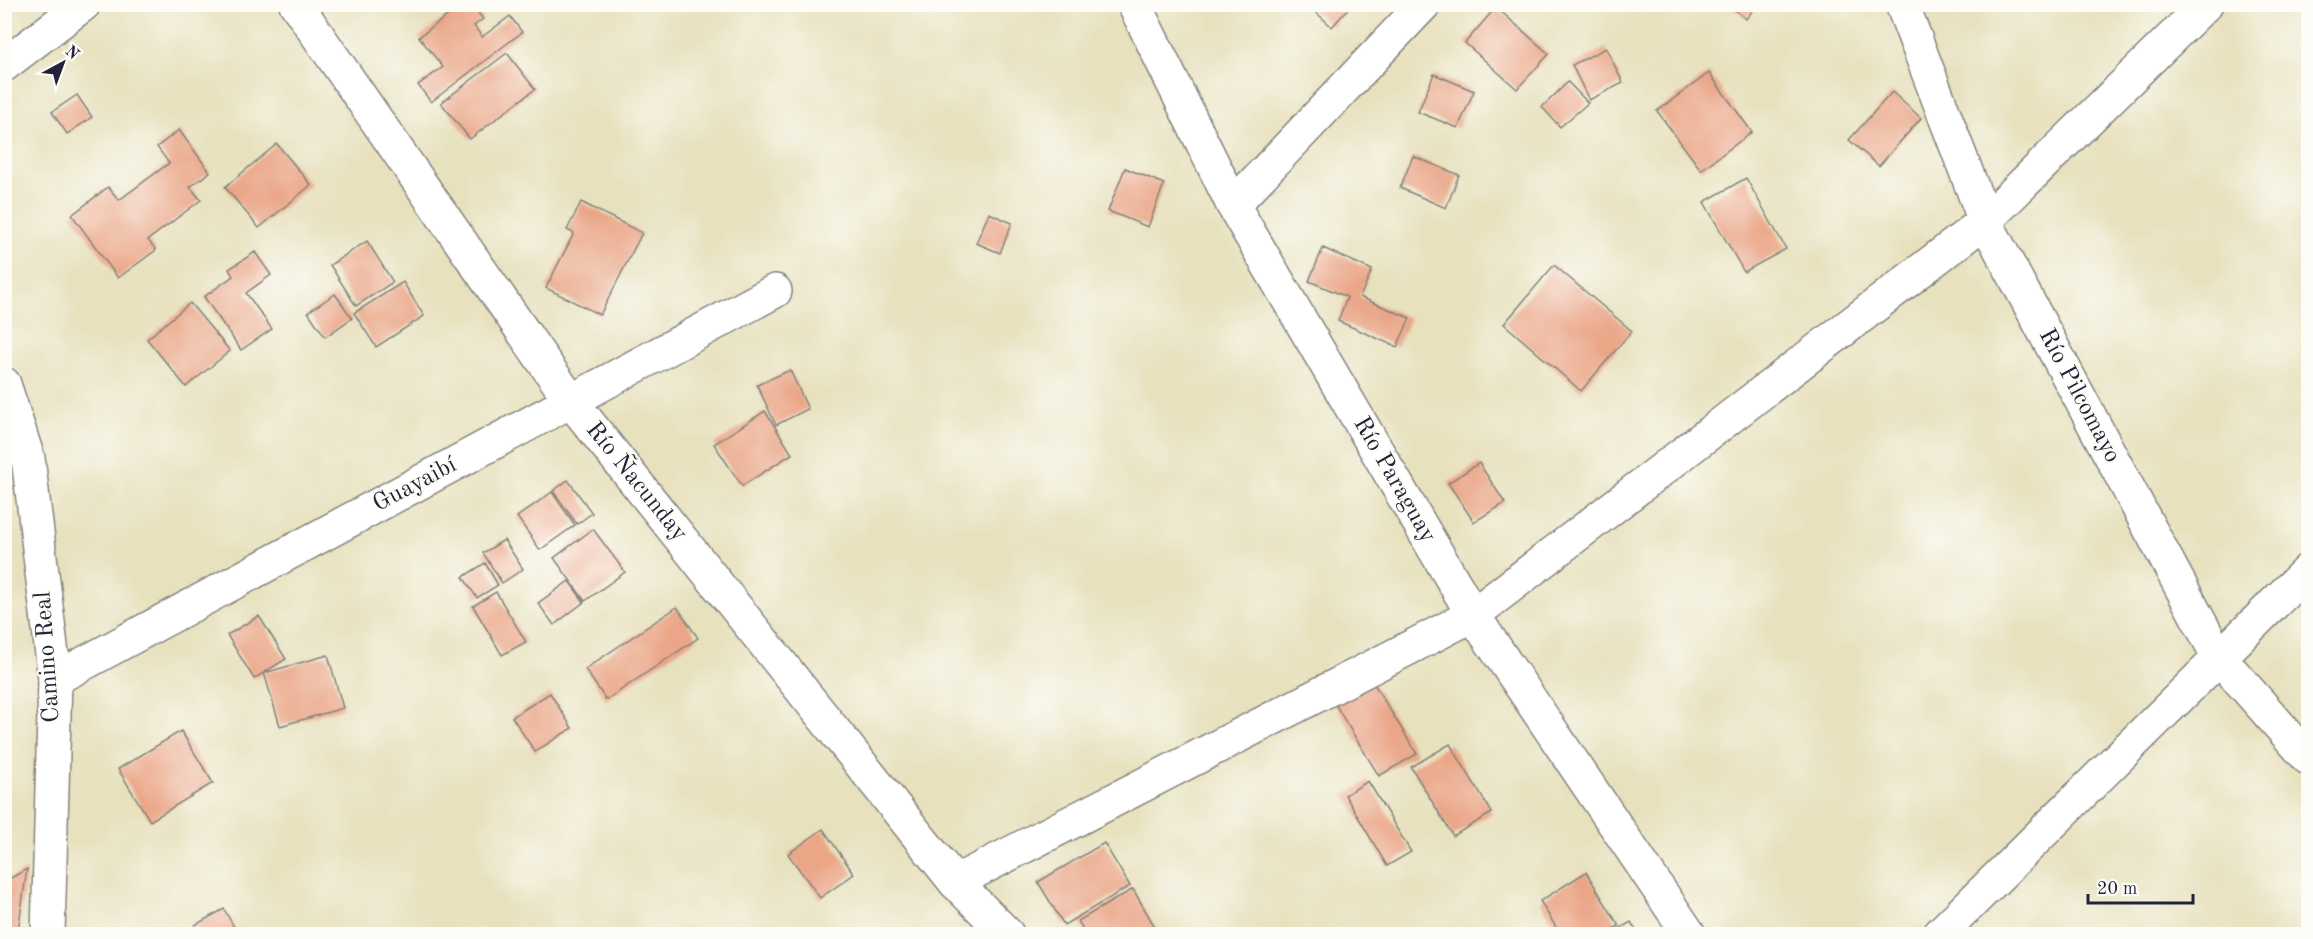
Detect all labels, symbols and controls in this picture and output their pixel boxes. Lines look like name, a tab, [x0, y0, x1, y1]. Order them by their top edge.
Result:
north arrow	[33, 33, 93, 93]
text: N	[62, 43, 82, 64]
street label: Río Pilcomayo	[2034, 325, 2124, 467]
street label: Río Paraguay	[1348, 413, 1440, 547]
street label: Río Ñacunday	[581, 415, 695, 546]
street label: Guayaibí	[369, 453, 461, 517]
street label: Camino Real	[31, 591, 65, 723]
scale bar	[2088, 867, 2193, 905]
text: 20 m	[2097, 880, 2137, 898]

